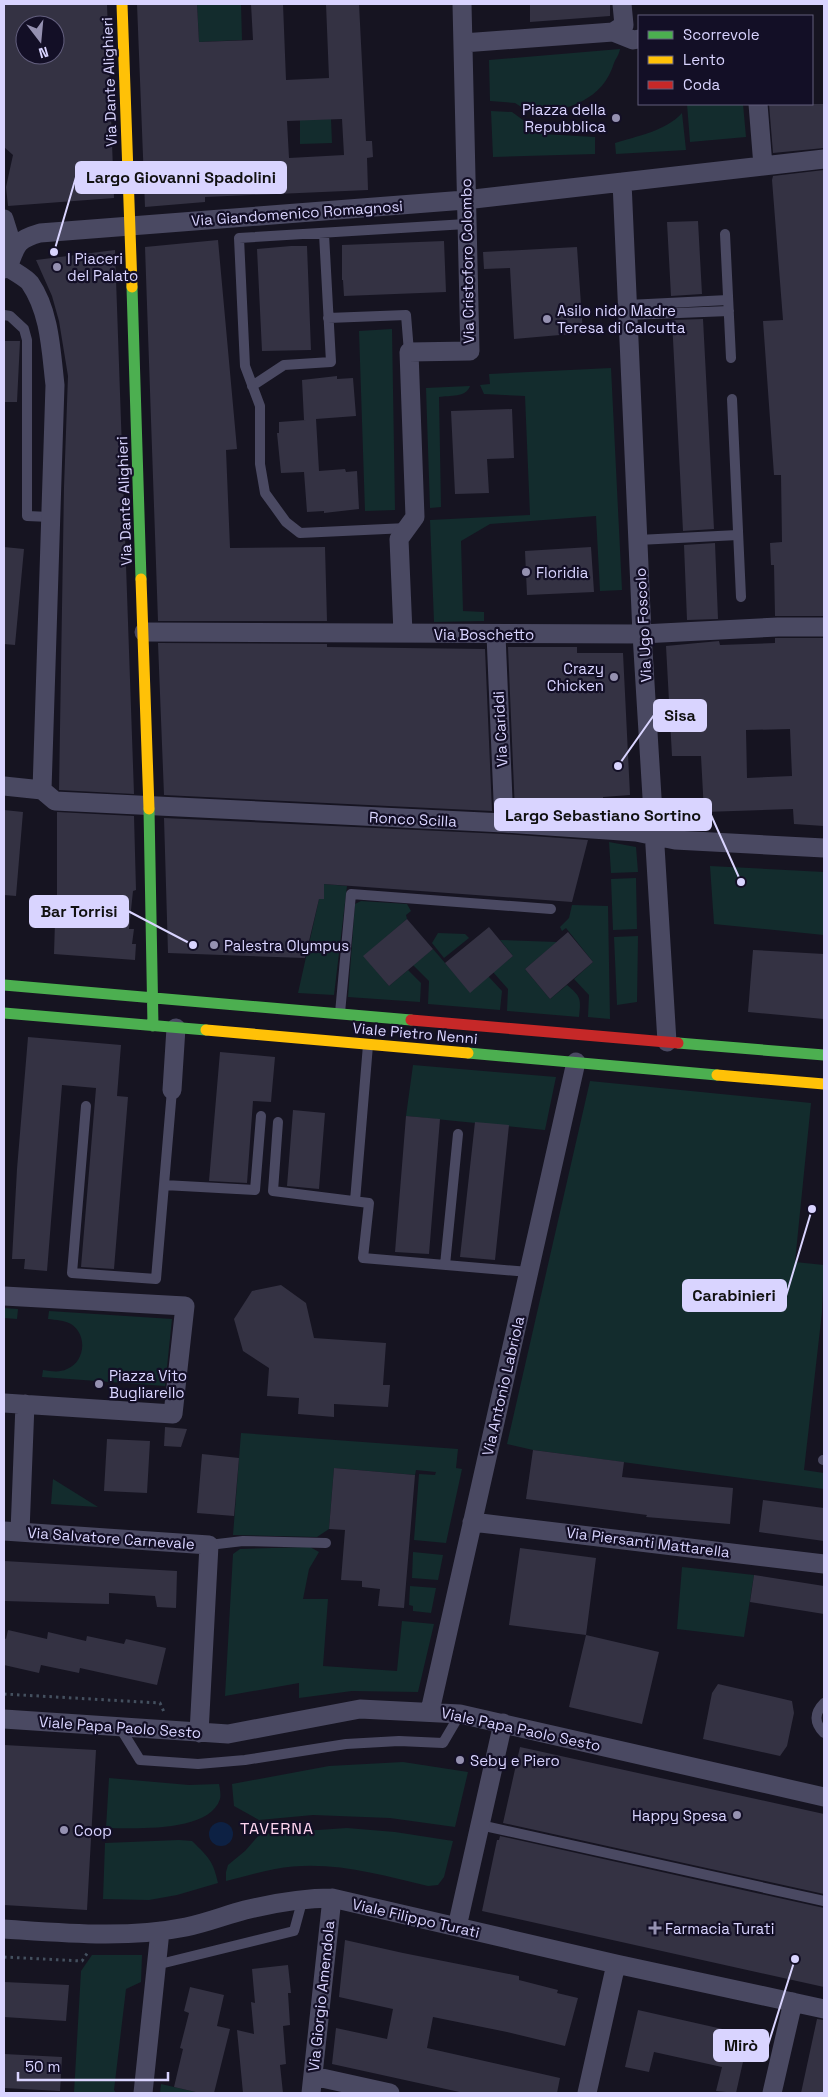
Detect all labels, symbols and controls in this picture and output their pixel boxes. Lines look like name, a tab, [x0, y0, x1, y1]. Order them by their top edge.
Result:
north arrow	[15, 15, 65, 65]
legend	[638, 15, 813, 105]
street label: Via Dante Alighieri	[97, 17, 121, 147]
text: Scorrevole	[683, 25, 760, 44]
text: N	[37, 43, 51, 62]
text: Lento	[683, 50, 725, 69]
text: Coda	[683, 75, 721, 94]
place label: Piazza della Repubblica	[522, 100, 606, 136]
marker: Piazza della Repubblica	[610, 112, 622, 124]
callout: Largo Giovanni Spadolini	[76, 162, 286, 193]
text: Largo Giovanni Spadolini	[86, 167, 276, 188]
street label: Via Cristoforo Colombo	[456, 178, 478, 344]
street label: Via Giandomenico Romagnosi	[190, 196, 404, 230]
place label: I Piaceri del Palato	[67, 249, 138, 285]
marker: I Piaceri del Palato	[51, 261, 63, 273]
place label: Asilo nido Madre Teresa di Calcutta	[557, 301, 686, 337]
marker: Asilo nido Madre Teresa di Calcutta	[541, 313, 553, 325]
street label: Via Dante Alighieri	[112, 436, 136, 566]
place label: Floridia	[536, 563, 589, 582]
marker: Floridia	[520, 566, 532, 578]
street label: Via Ugo Foscolo	[631, 567, 655, 683]
street label: Via Boschetto	[434, 625, 534, 644]
place label: Crazy Chicken	[547, 659, 604, 695]
marker: Crazy Chicken	[608, 671, 620, 683]
street label: Via Cariddi	[489, 691, 511, 767]
callout: Sisa	[654, 700, 706, 731]
text: Sisa	[664, 705, 696, 726]
callout: Largo Sebastiano Sortino	[495, 799, 711, 830]
text: Largo Sebastiano Sortino	[505, 805, 701, 826]
street label: Ronco Scilla	[369, 807, 458, 831]
callout: Bar Torrisi	[30, 896, 128, 927]
text: Bar Torrisi	[40, 901, 118, 922]
place label: Palestra Olympus	[224, 936, 349, 955]
marker: Palestra Olympus	[208, 939, 220, 951]
street label: Viale Pietro Nenni	[352, 1018, 478, 1048]
callout: Carabinieri	[683, 1280, 786, 1311]
text: Carabinieri	[692, 1285, 776, 1306]
street label: Via Antonio Labriola	[478, 1314, 528, 1458]
place label: Piazza Vito Bugliarello	[109, 1366, 187, 1402]
marker: Piazza Vito Bugliarello	[93, 1378, 105, 1390]
street label: Via Salvatore Carnevale	[27, 1523, 195, 1553]
street label: Via Piersanti Mattarella	[565, 1523, 731, 1562]
street label: Viale Papa Paolo Sesto	[439, 1703, 603, 1755]
street label: Viale Papa Paolo Sesto	[38, 1712, 202, 1742]
place label: Seby e Piero	[470, 1751, 560, 1770]
marker: Seby e Piero	[454, 1754, 466, 1766]
place label: Happy Spesa	[632, 1806, 727, 1825]
marker: Happy Spesa	[731, 1809, 743, 1821]
district label: TAVERNA	[240, 1818, 314, 1839]
place label: Coop	[74, 1821, 112, 1840]
marker: Coop	[58, 1824, 70, 1836]
street label: Viale Filippo Turati	[350, 1894, 482, 1942]
street label: Via Giorgio Amendola	[304, 1919, 338, 2072]
place label: Farmacia Turati	[665, 1919, 774, 1938]
marker: Farmacia Turati	[649, 1922, 661, 1934]
callout: Mirò	[714, 2030, 768, 2061]
text: Mirò	[724, 2035, 758, 2056]
scale bar	[18, 2050, 168, 2082]
text: 50 m	[25, 2057, 60, 2076]

